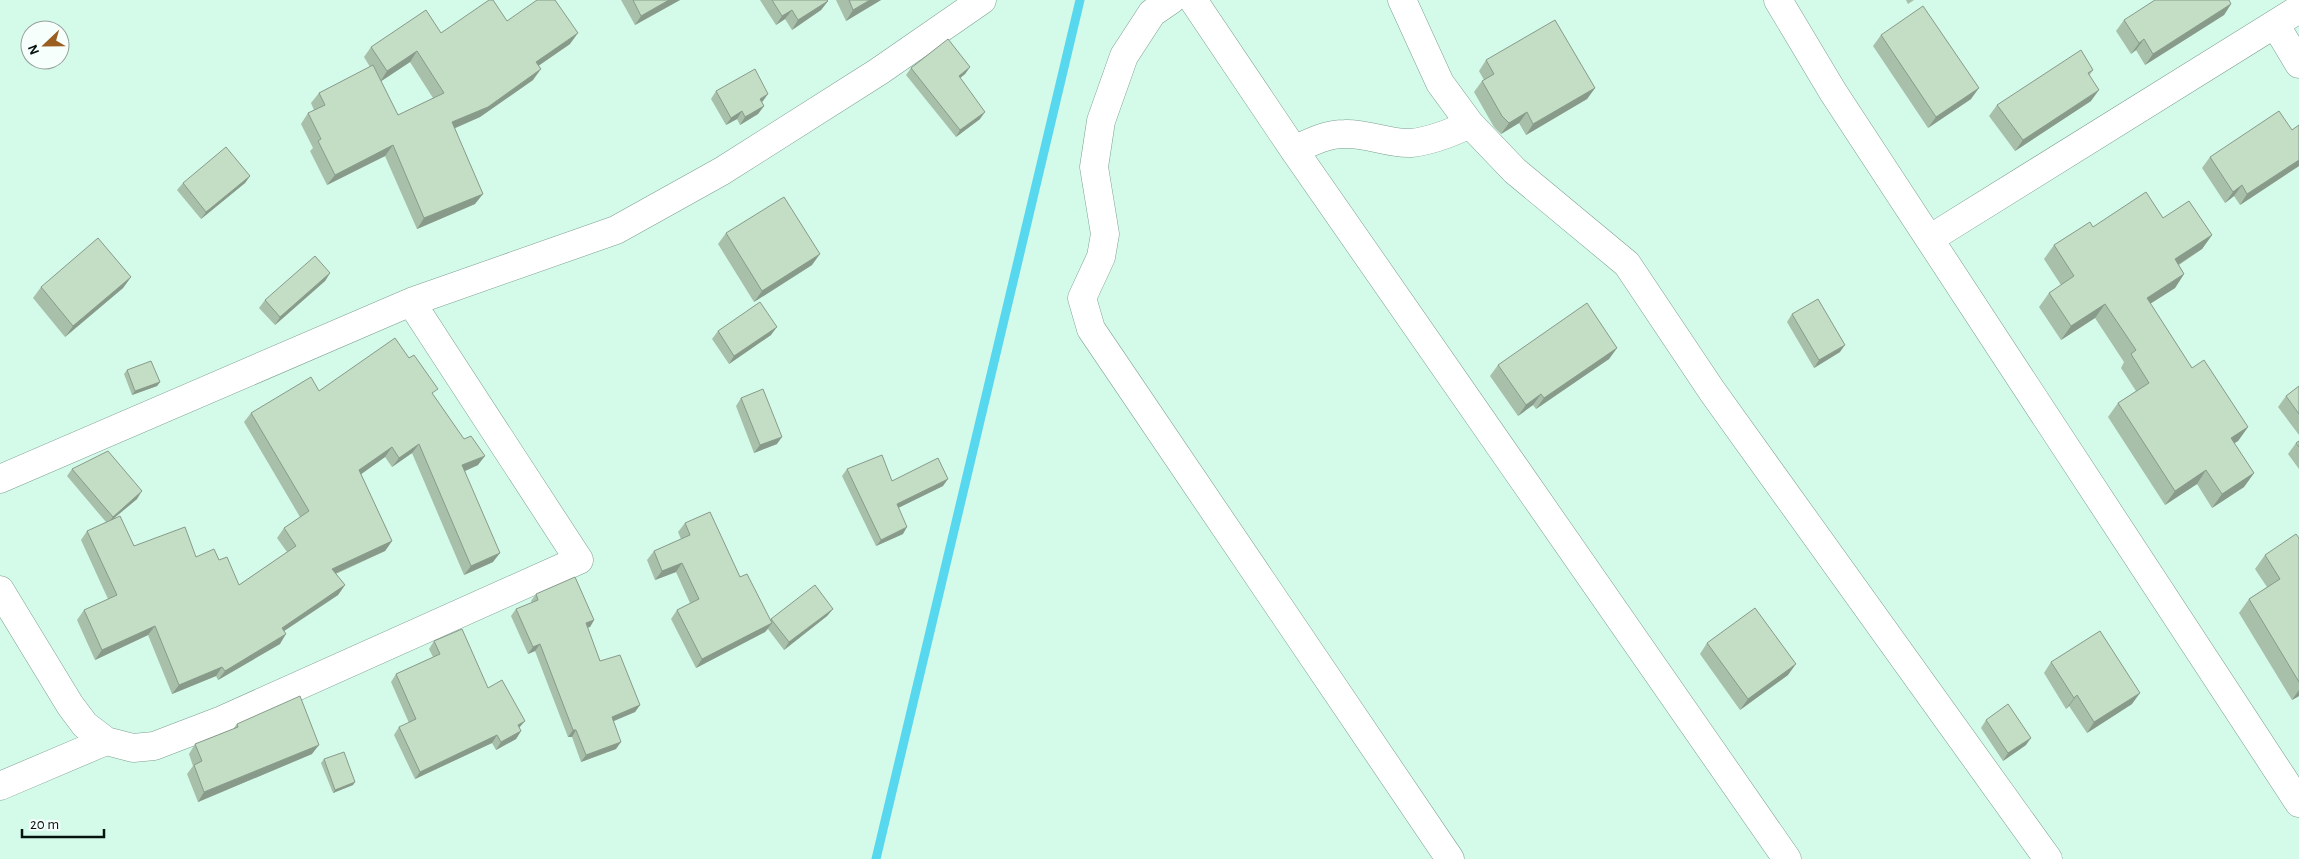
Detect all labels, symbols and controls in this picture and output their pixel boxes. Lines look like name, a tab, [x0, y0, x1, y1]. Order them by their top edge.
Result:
north arrow	[20, 20, 70, 70]
text: N	[26, 42, 42, 57]
scale bar	[22, 806, 105, 838]
text: 20 m	[30, 817, 59, 832]

